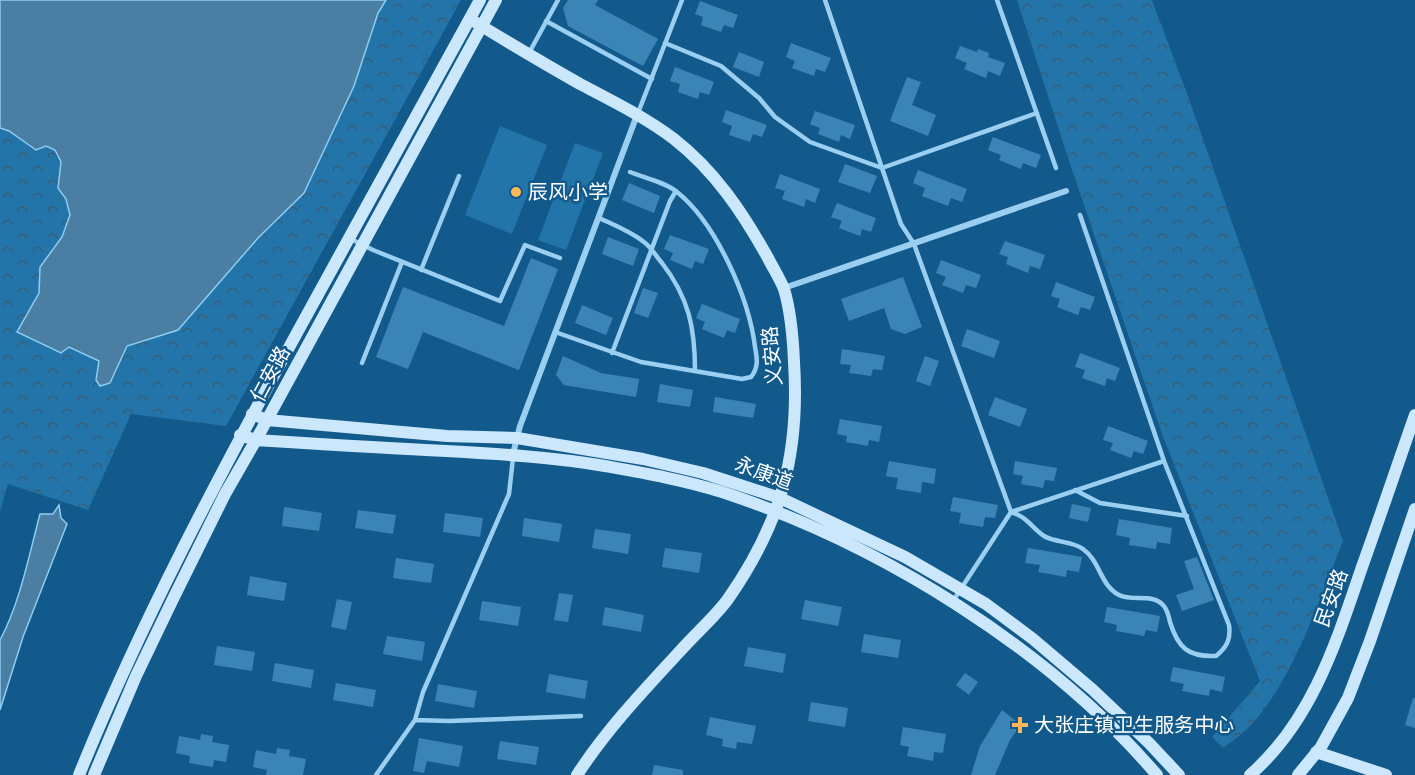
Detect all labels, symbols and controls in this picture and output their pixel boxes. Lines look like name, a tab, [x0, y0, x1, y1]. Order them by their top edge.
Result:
place label: 辰风小学	[528, 179, 608, 205]
marker: 辰风小学	[509, 185, 523, 199]
street label: 义安路	[756, 325, 788, 387]
street label: 仁安路	[244, 341, 296, 407]
street label: 永康道	[731, 451, 797, 495]
street label: 民安路	[1309, 565, 1353, 631]
place label: 大张庄镇卫生服务中心	[1034, 712, 1234, 738]
marker: 大张庄镇卫生服务中心	[1011, 716, 1029, 734]

